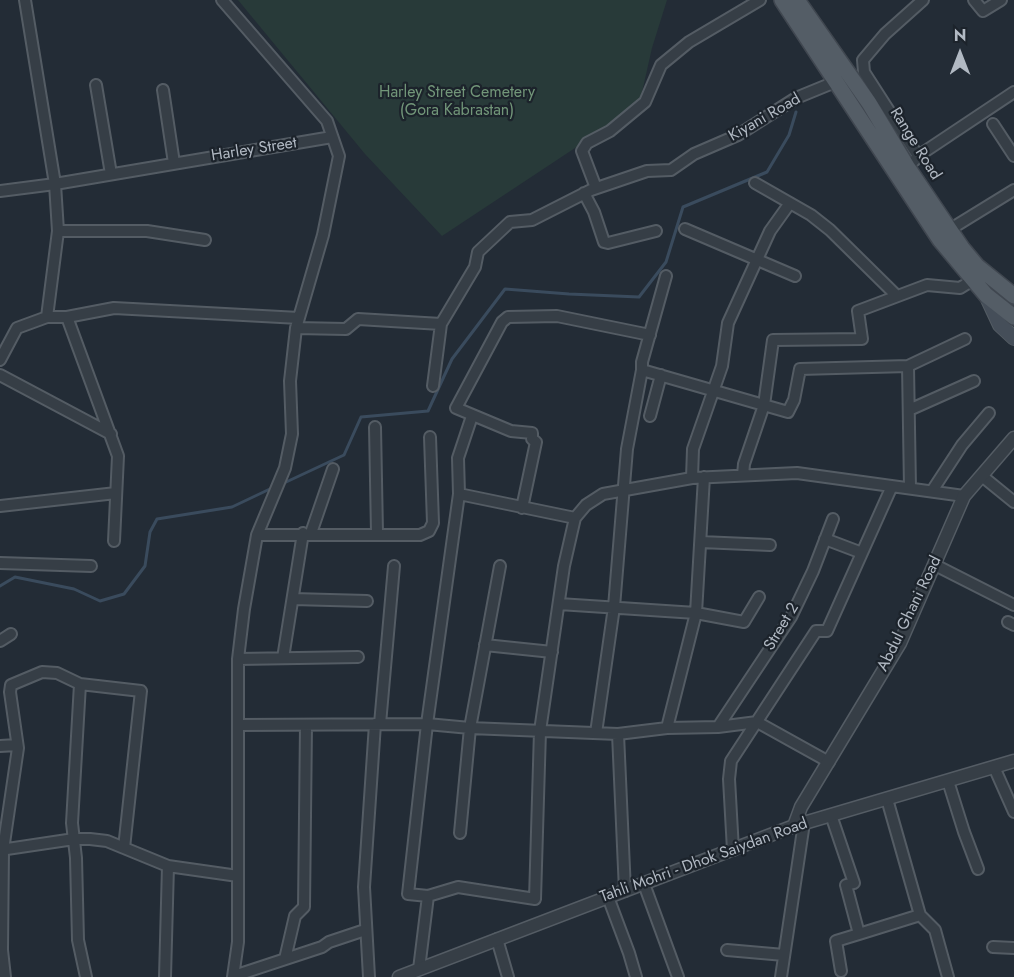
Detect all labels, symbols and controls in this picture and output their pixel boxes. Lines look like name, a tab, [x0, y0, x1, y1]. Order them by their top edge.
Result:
north arrow	[930, 24, 990, 84]
text: N	[954, 24, 966, 47]
park label: Harley Street Cemetery (Gora Kabrastan)	[379, 83, 535, 121]
street label: Kiyani Road	[726, 90, 804, 146]
street label: Range Road	[885, 104, 945, 184]
street label: Harley Street	[210, 134, 298, 166]
street label: Abdul Ghani Road	[874, 553, 946, 675]
street label: Street 2	[760, 600, 804, 654]
street label: Tahli Mohri - Dhok Saiydan Road	[598, 814, 810, 908]

